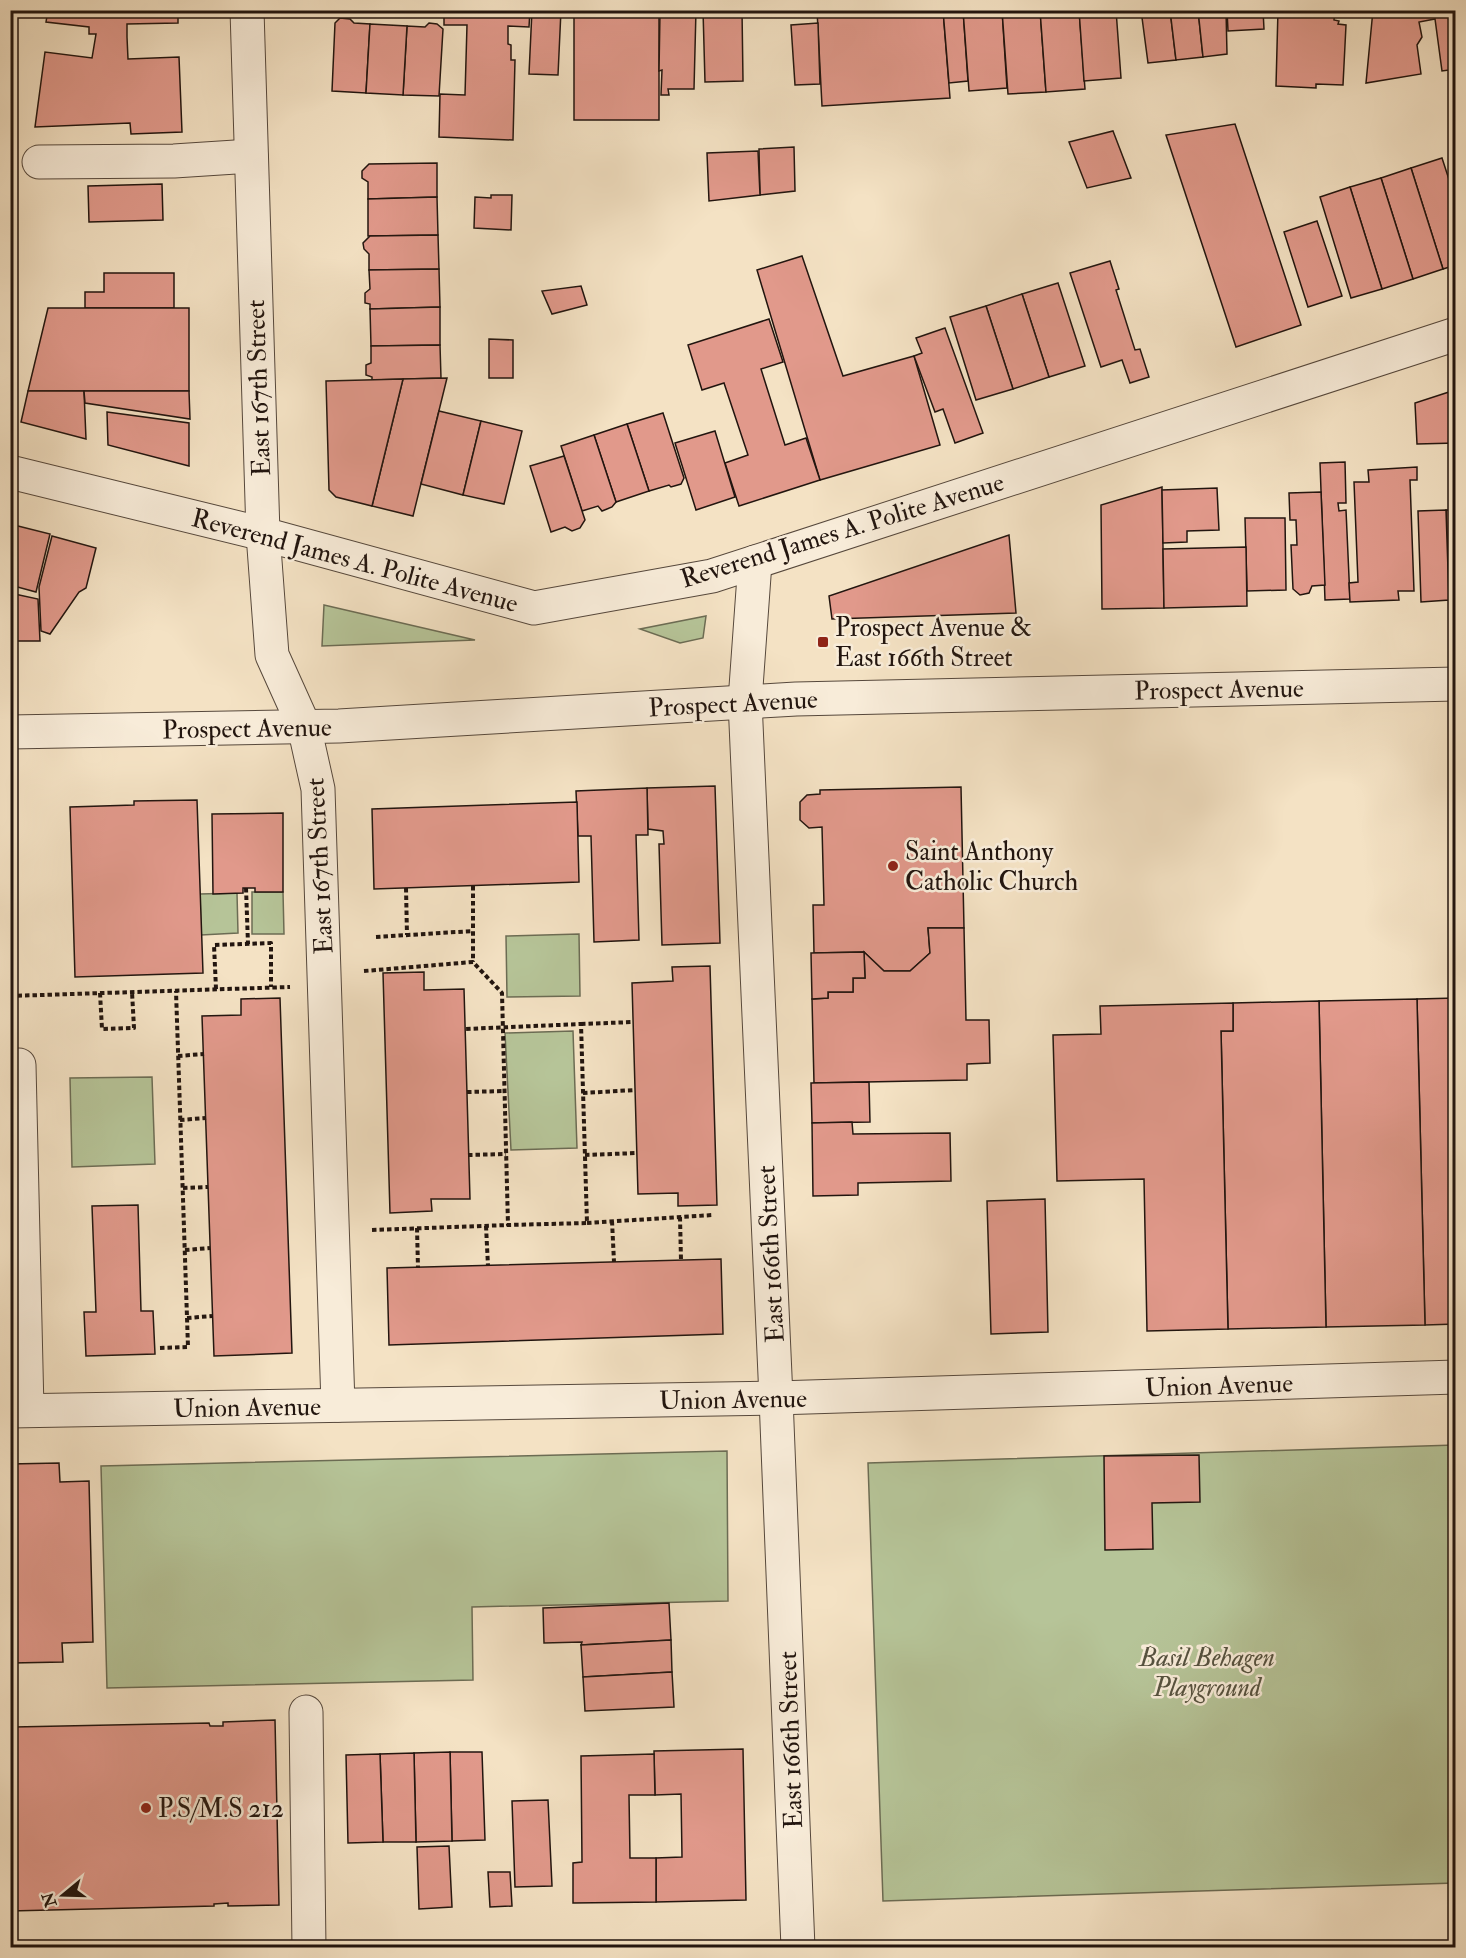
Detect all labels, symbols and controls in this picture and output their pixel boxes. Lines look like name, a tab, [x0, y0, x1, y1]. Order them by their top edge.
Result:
street label: East 167th Street	[240, 299, 278, 477]
street label: Reverend James A. Polite Avenue	[677, 466, 1008, 595]
street label: Reverend James A. Polite Avenue	[188, 502, 522, 620]
place label: Prospect Avenue & East 166th Street	[835, 612, 1032, 674]
marker: Prospect Avenue & East 166th Street	[816, 635, 830, 649]
street label: Prospect Avenue	[1134, 673, 1304, 708]
street label: Prospect Avenue	[647, 684, 819, 725]
street label: Prospect Avenue	[162, 712, 332, 747]
street label: East 167th Street	[299, 777, 341, 955]
place label: Saint Anthony Catholic Church	[905, 836, 1079, 898]
marker: Saint Anthony Catholic Church	[886, 859, 900, 873]
street label: East 166th Street	[750, 1164, 792, 1344]
street label: Union Avenue	[1145, 1367, 1294, 1405]
street label: Union Avenue	[659, 1383, 807, 1417]
street label: Union Avenue	[173, 1391, 321, 1425]
park label: Basil Behagen Playground	[1137, 1642, 1275, 1704]
street label: East 166th Street	[772, 1651, 810, 1829]
place label: P.S/M.S 212	[158, 1793, 284, 1825]
marker: P.S/M.S 212	[139, 1801, 153, 1815]
north arrow	[33, 1865, 93, 1925]
text: N	[38, 1889, 62, 1911]

